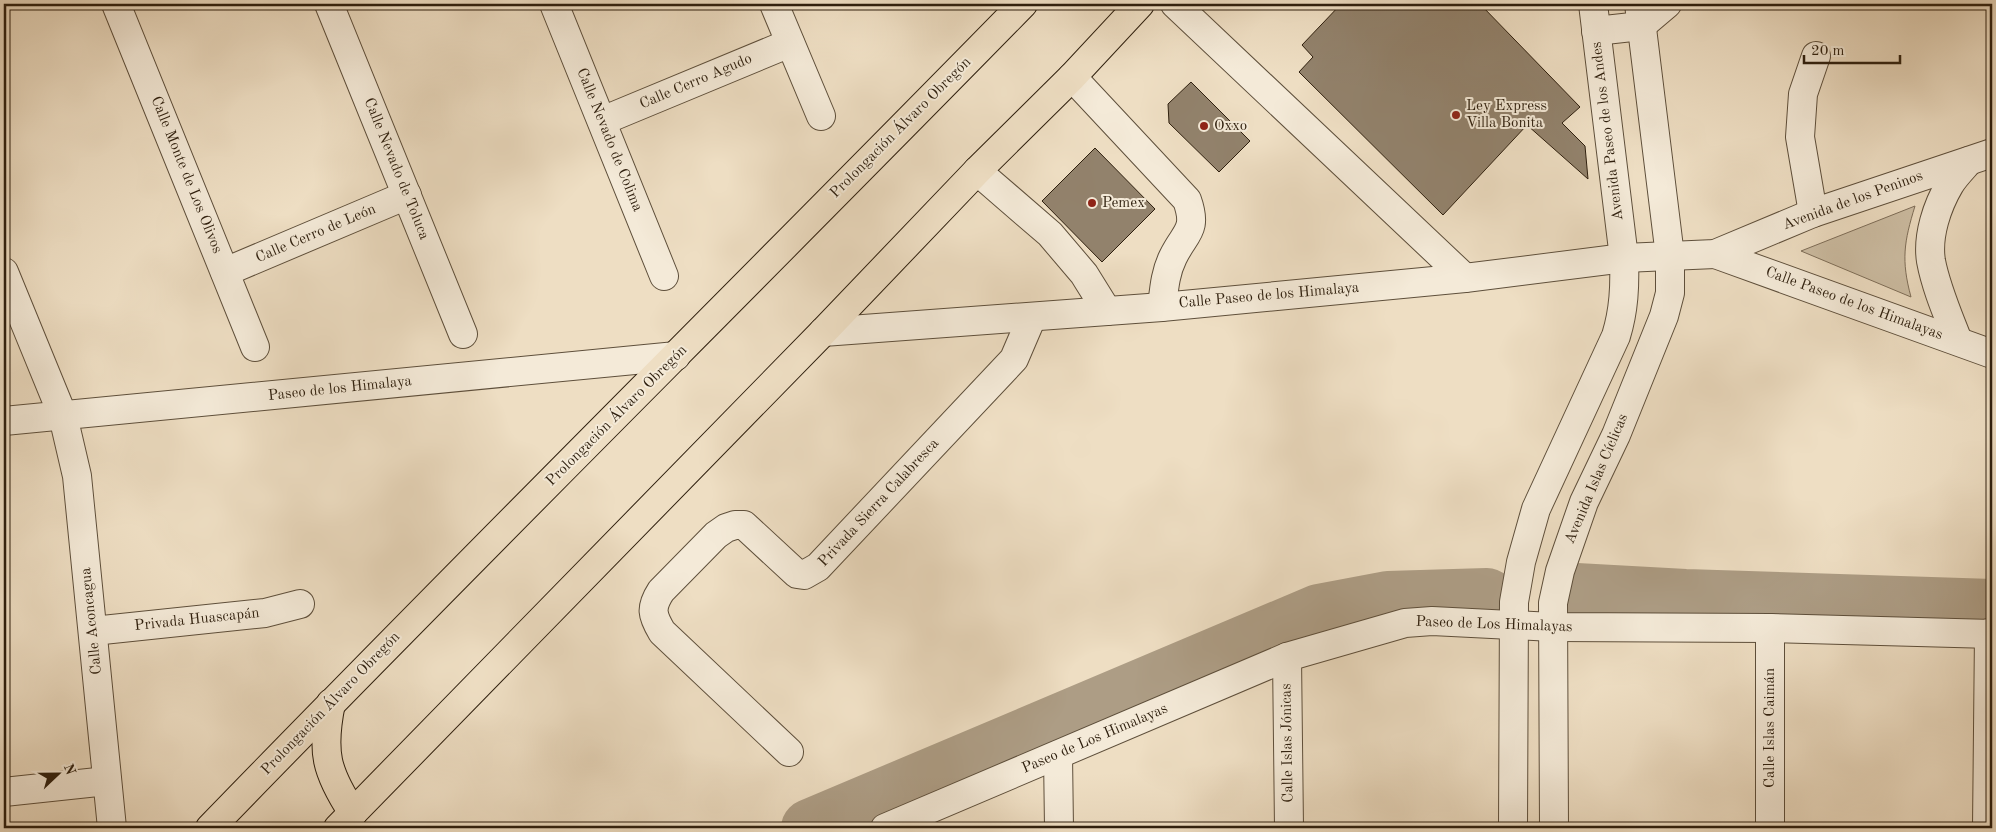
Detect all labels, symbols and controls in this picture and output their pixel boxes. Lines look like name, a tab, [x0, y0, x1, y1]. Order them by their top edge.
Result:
scale bar	[1804, 32, 1900, 64]
street label: Avenida Paseo de los Andes	[1590, 41, 1626, 221]
text: 20 m	[1811, 44, 1845, 59]
street label: Calle Cerro Agudo	[638, 52, 754, 112]
street label: Prolongación Álvaro Obregón	[826, 53, 974, 201]
street label: Calle Nevado de Colima	[573, 66, 645, 214]
street label: Calle Monte de Los Olivos	[148, 94, 224, 256]
street label: Calle Nevado de Toluca	[361, 96, 432, 243]
place label: Ley Express Villa Bonita	[1466, 99, 1547, 131]
marker: Ley Express Villa Bonita	[1450, 109, 1462, 121]
place label: Oxxo	[1214, 119, 1247, 134]
marker: Oxxo	[1198, 120, 1210, 132]
street label: Avenida de los Peninos	[1781, 169, 1925, 233]
place label: Pemex	[1102, 196, 1145, 211]
marker: Pemex	[1086, 197, 1098, 209]
street label: Calle Cerro de León	[254, 202, 378, 266]
street label: Calle Paseo de los Himalayas	[1763, 265, 1945, 343]
street label: Calle Paseo de los Himalaya	[1178, 281, 1360, 311]
street label: Prolongación Álvaro Obregón	[542, 341, 690, 489]
street label: Paseo de los Himalaya	[267, 374, 413, 404]
street label: Avenida Islas Cíclicas	[1563, 412, 1631, 546]
street label: Privada Sierra Calabresca	[816, 436, 943, 570]
street label: Calle Aconcagua	[79, 566, 105, 675]
street label: Privada Huascapán	[134, 606, 260, 634]
street label: Paseo de Los Himalayas	[1415, 615, 1573, 635]
street label: Prolongación Álvaro Obregón	[257, 628, 403, 778]
street label: Calle Islas Caimán	[1763, 668, 1778, 788]
street label: Calle Islas Jónicas	[1279, 683, 1297, 803]
street label: Paseo de Los Himalayas	[1020, 701, 1170, 777]
north arrow	[32, 750, 82, 800]
text: N	[61, 762, 78, 777]

